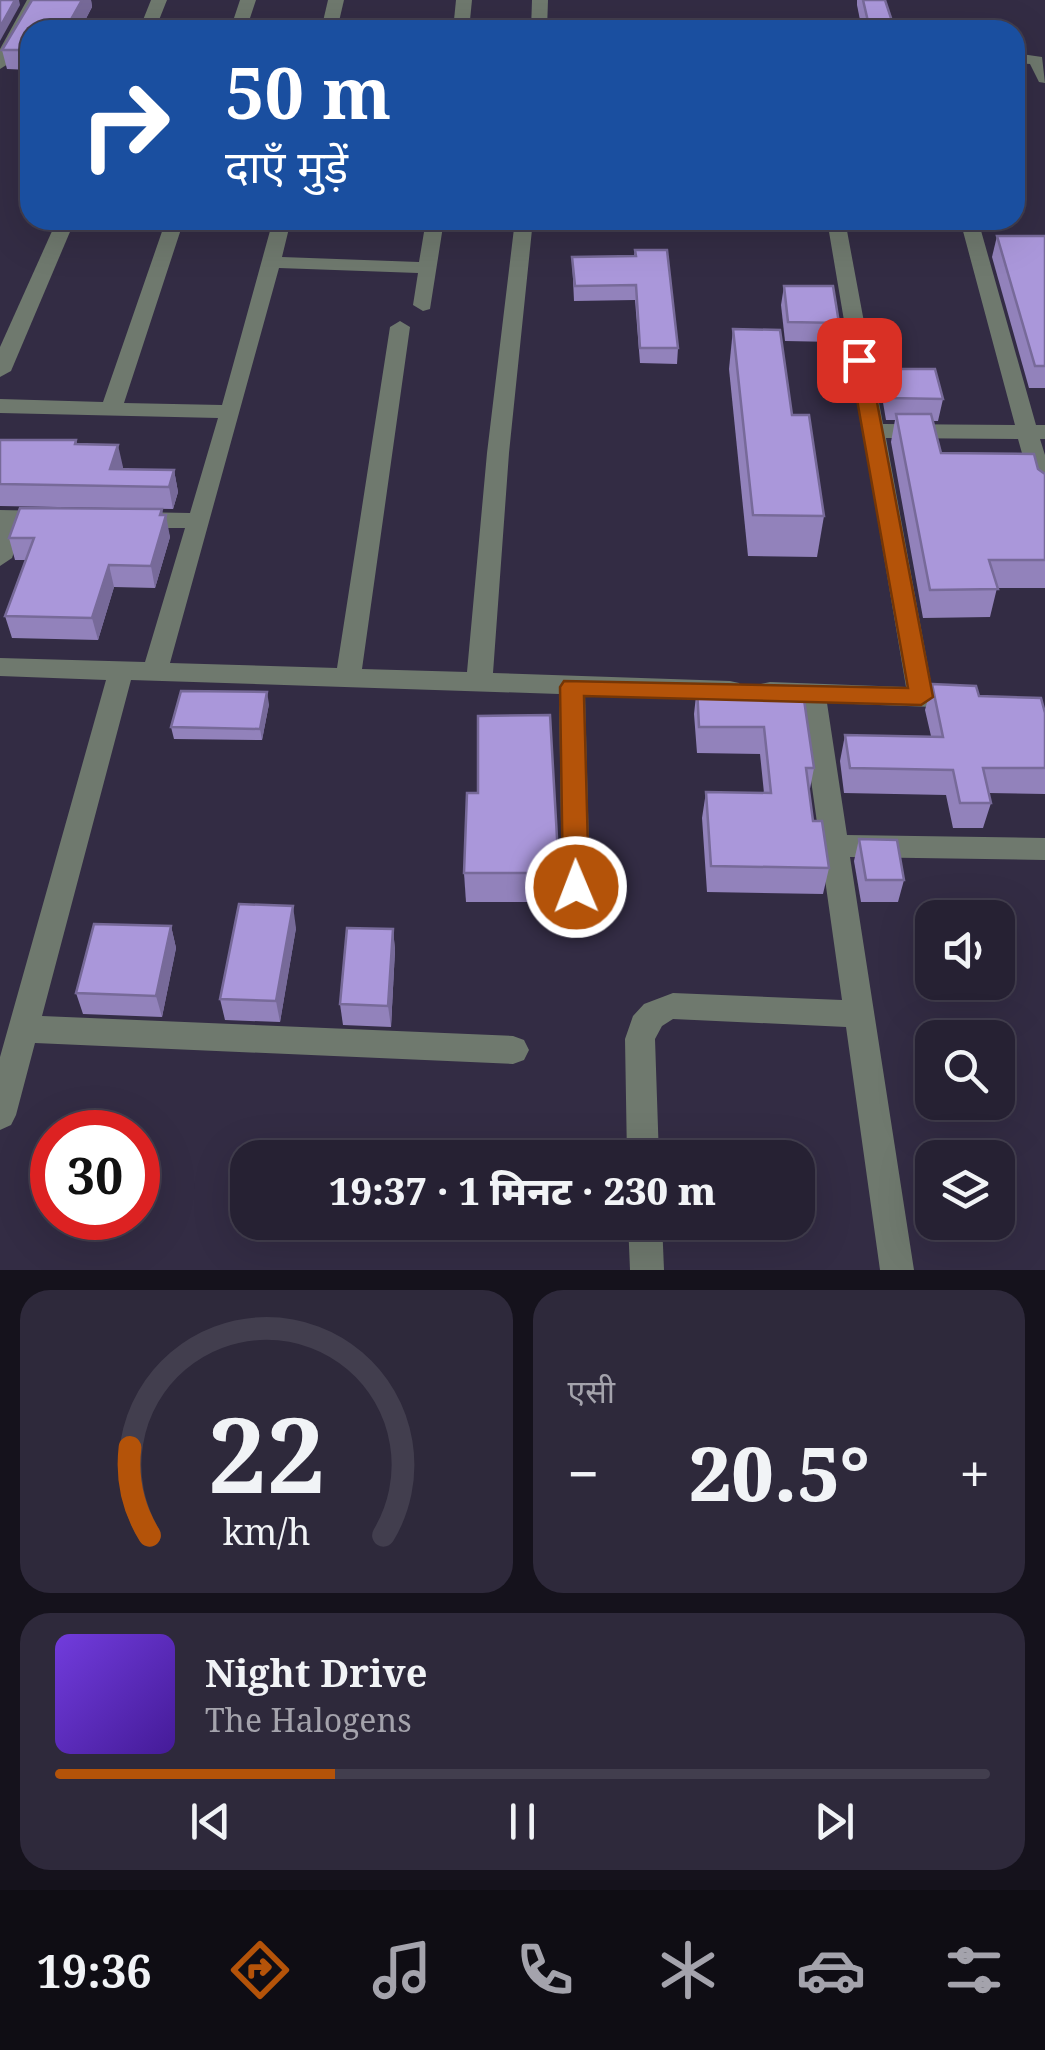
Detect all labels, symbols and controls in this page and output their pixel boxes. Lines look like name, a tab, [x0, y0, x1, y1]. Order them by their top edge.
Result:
text: 50 m	[225, 44, 391, 140]
icon: right	[60, 60, 190, 190]
text: दाएँ मुड़ें	[225, 135, 348, 196]
pin	[817, 318, 902, 403]
icon: arrive	[832, 333, 887, 388]
position arrow	[524, 835, 628, 939]
map controls	[915, 900, 1015, 1240]
button: sound	[915, 900, 1015, 1000]
button: search	[915, 1020, 1015, 1120]
speed limit sign: 30	[30, 1110, 160, 1240]
button: layers	[915, 1140, 1015, 1240]
text: 19:37 · 1 मिनट · 230 m	[329, 1164, 716, 1216]
text: एसी	[568, 1369, 615, 1412]
text: 22	[207, 1382, 325, 1523]
text: 20.5°	[689, 1421, 870, 1523]
text: −	[568, 1435, 599, 1510]
text: +	[959, 1435, 990, 1510]
text: km/h	[222, 1507, 310, 1555]
text: Night Drive	[205, 1646, 427, 1698]
text: The Halogens	[205, 1698, 412, 1741]
icon: previous	[183, 1794, 238, 1849]
icon: pause	[495, 1794, 550, 1849]
icon: next	[807, 1794, 862, 1849]
icon: directions	[225, 1935, 295, 2005]
icon: music	[367, 1935, 437, 2005]
icon: phone	[510, 1935, 580, 2005]
icon: climate	[653, 1935, 723, 2005]
icon: car	[796, 1935, 866, 2005]
icon: filters	[939, 1935, 1009, 2005]
text: 19:36	[36, 1940, 152, 2001]

